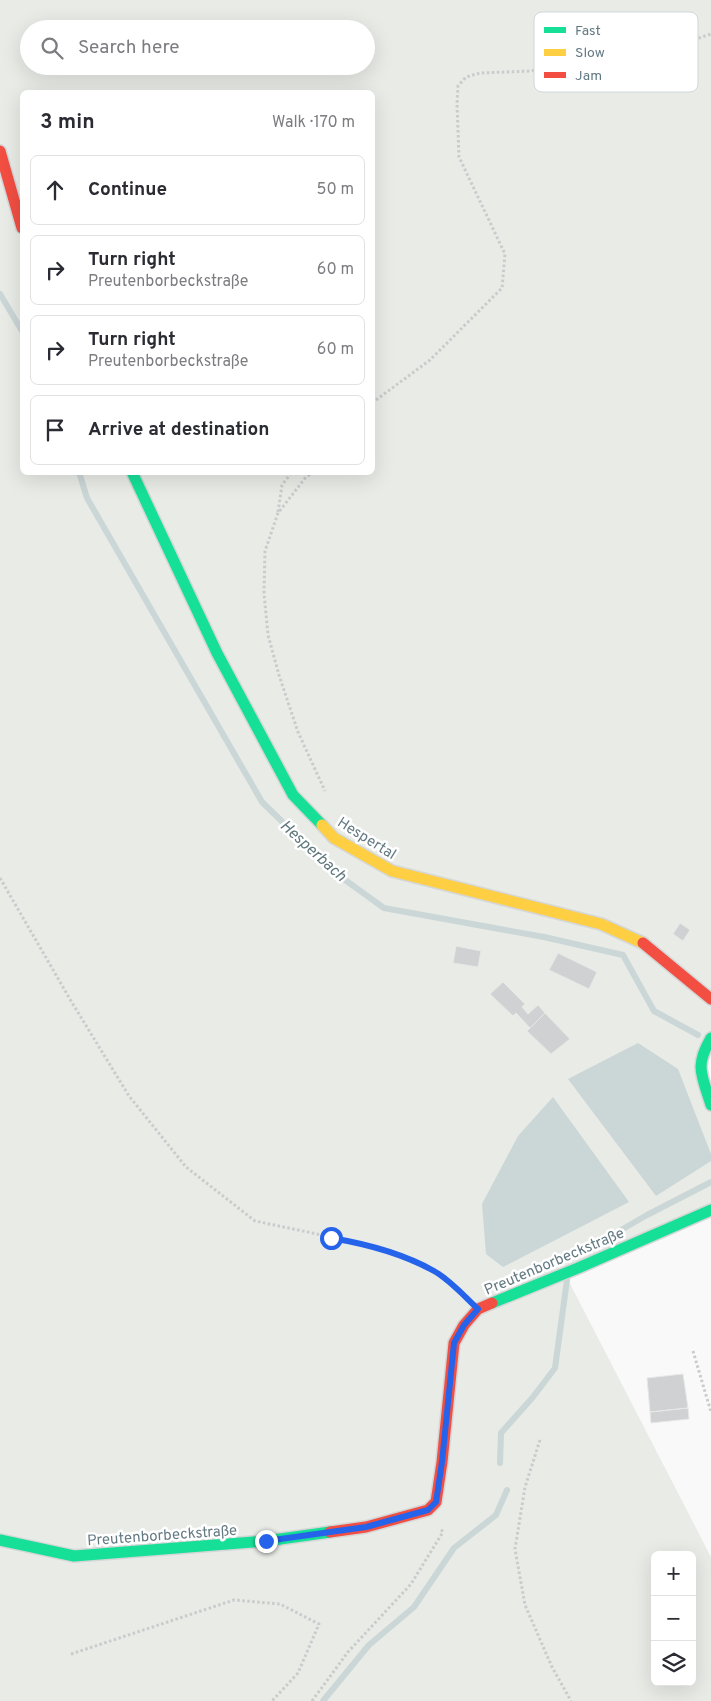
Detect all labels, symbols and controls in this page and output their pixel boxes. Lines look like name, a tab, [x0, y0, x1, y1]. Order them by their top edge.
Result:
legend	[534, 12, 698, 92]
search box	[20, 20, 375, 75]
text: Fast	[575, 23, 601, 40]
icon: search	[38, 34, 66, 62]
text: Search here	[78, 36, 180, 60]
text: Slow	[575, 45, 605, 62]
text: Jam	[575, 68, 602, 85]
text: 3 min	[40, 109, 95, 136]
text: Walk · 170 m	[272, 113, 355, 133]
icon: ahead	[41, 176, 69, 204]
text: Continue	[88, 178, 167, 202]
text: 50 m	[317, 180, 354, 200]
text: Turn right	[88, 248, 176, 272]
icon: right	[41, 256, 69, 284]
text: 60 m	[317, 260, 354, 280]
text: Preutenborbeckstraße	[88, 272, 248, 292]
text: Turn right	[88, 328, 176, 352]
icon: right	[41, 336, 69, 364]
text: 60 m	[317, 340, 354, 360]
text: Preutenborbeckstraße	[88, 352, 248, 372]
icon: arrive	[41, 416, 69, 444]
text: Arrive at destination	[88, 418, 269, 442]
street label: Hespertal	[333, 814, 399, 865]
water label: Hesperbach	[275, 816, 350, 887]
street label: Preutenborbeckstraße	[482, 1224, 627, 1300]
route start	[320, 1227, 343, 1250]
street label: Preutenborbeckstraße	[86, 1522, 238, 1551]
route end	[255, 1530, 278, 1553]
map controls	[651, 1551, 696, 1686]
button: +	[651, 1551, 696, 1596]
button: −	[651, 1596, 696, 1641]
button: layers	[651, 1641, 696, 1686]

